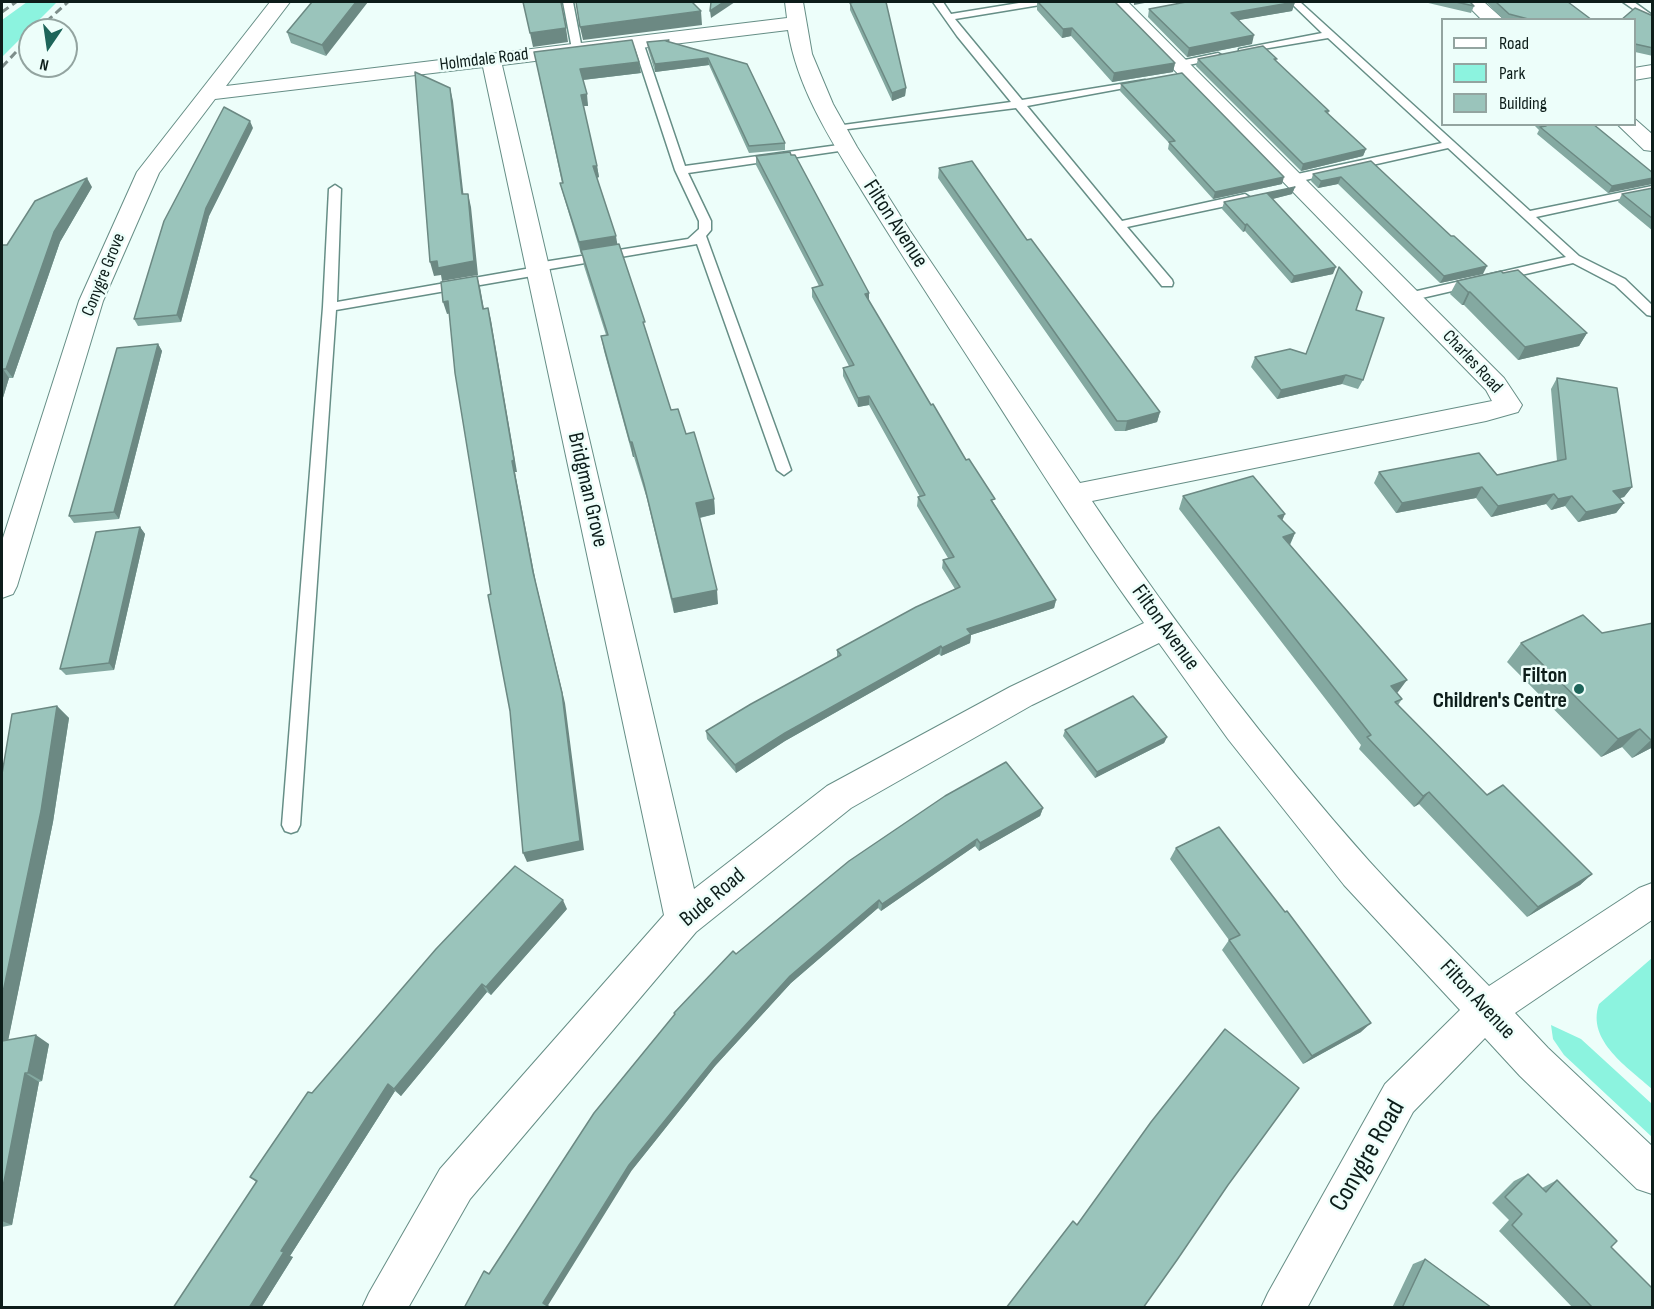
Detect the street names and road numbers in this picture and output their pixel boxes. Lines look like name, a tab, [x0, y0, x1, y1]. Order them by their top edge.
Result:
street label: Holmdale Road	[438, 44, 530, 76]
street label: Filton Avenue	[857, 175, 933, 273]
street label: Conygre Grove	[78, 230, 130, 320]
street label: Charles Road	[1437, 326, 1507, 398]
street label: Bridgman Grove	[561, 430, 613, 550]
street label: Filton Avenue	[1125, 580, 1205, 676]
street label: Bude Road	[675, 863, 751, 933]
street label: Filton Avenue	[1434, 955, 1520, 1045]
street label: Conygre Road	[1323, 1094, 1413, 1218]

